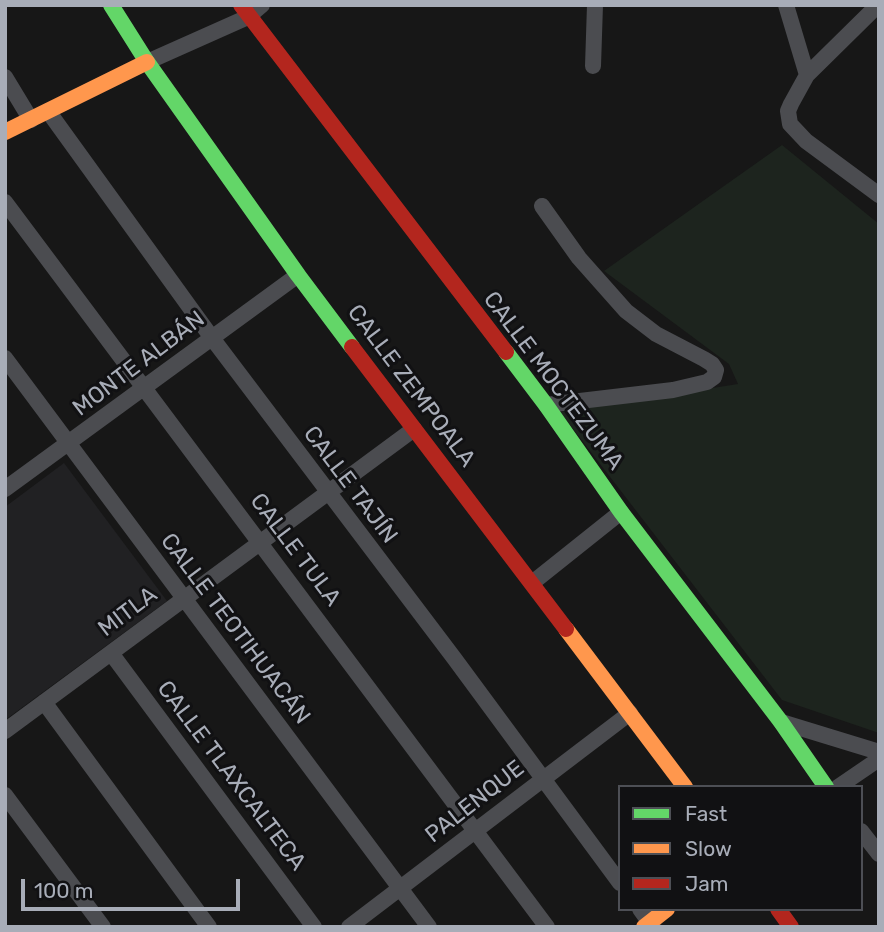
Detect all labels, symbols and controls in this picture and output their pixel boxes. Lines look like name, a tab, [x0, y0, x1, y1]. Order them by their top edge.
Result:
street label: CALLE MOCTEZUMA	[477, 286, 629, 476]
street label: CALLE ZEMPOALA	[341, 299, 481, 473]
street label: MONTE ALBÁN	[68, 306, 210, 422]
street label: CALLE TAJÍN	[297, 421, 403, 549]
street label: CALLE TULA	[244, 488, 346, 612]
street label: CALLE TEOTIHUACÁN	[154, 528, 316, 730]
street label: MITLA	[93, 581, 163, 643]
street label: CALLE TLAXCALTECA	[151, 676, 311, 876]
street label: PALENQUE	[420, 755, 530, 849]
legend	[618, 785, 863, 911]
text: Fast	[685, 801, 727, 826]
text: Slow	[685, 836, 732, 861]
scale bar	[24, 866, 243, 910]
text: Jam	[685, 871, 729, 896]
text: 100 m	[34, 878, 93, 903]

